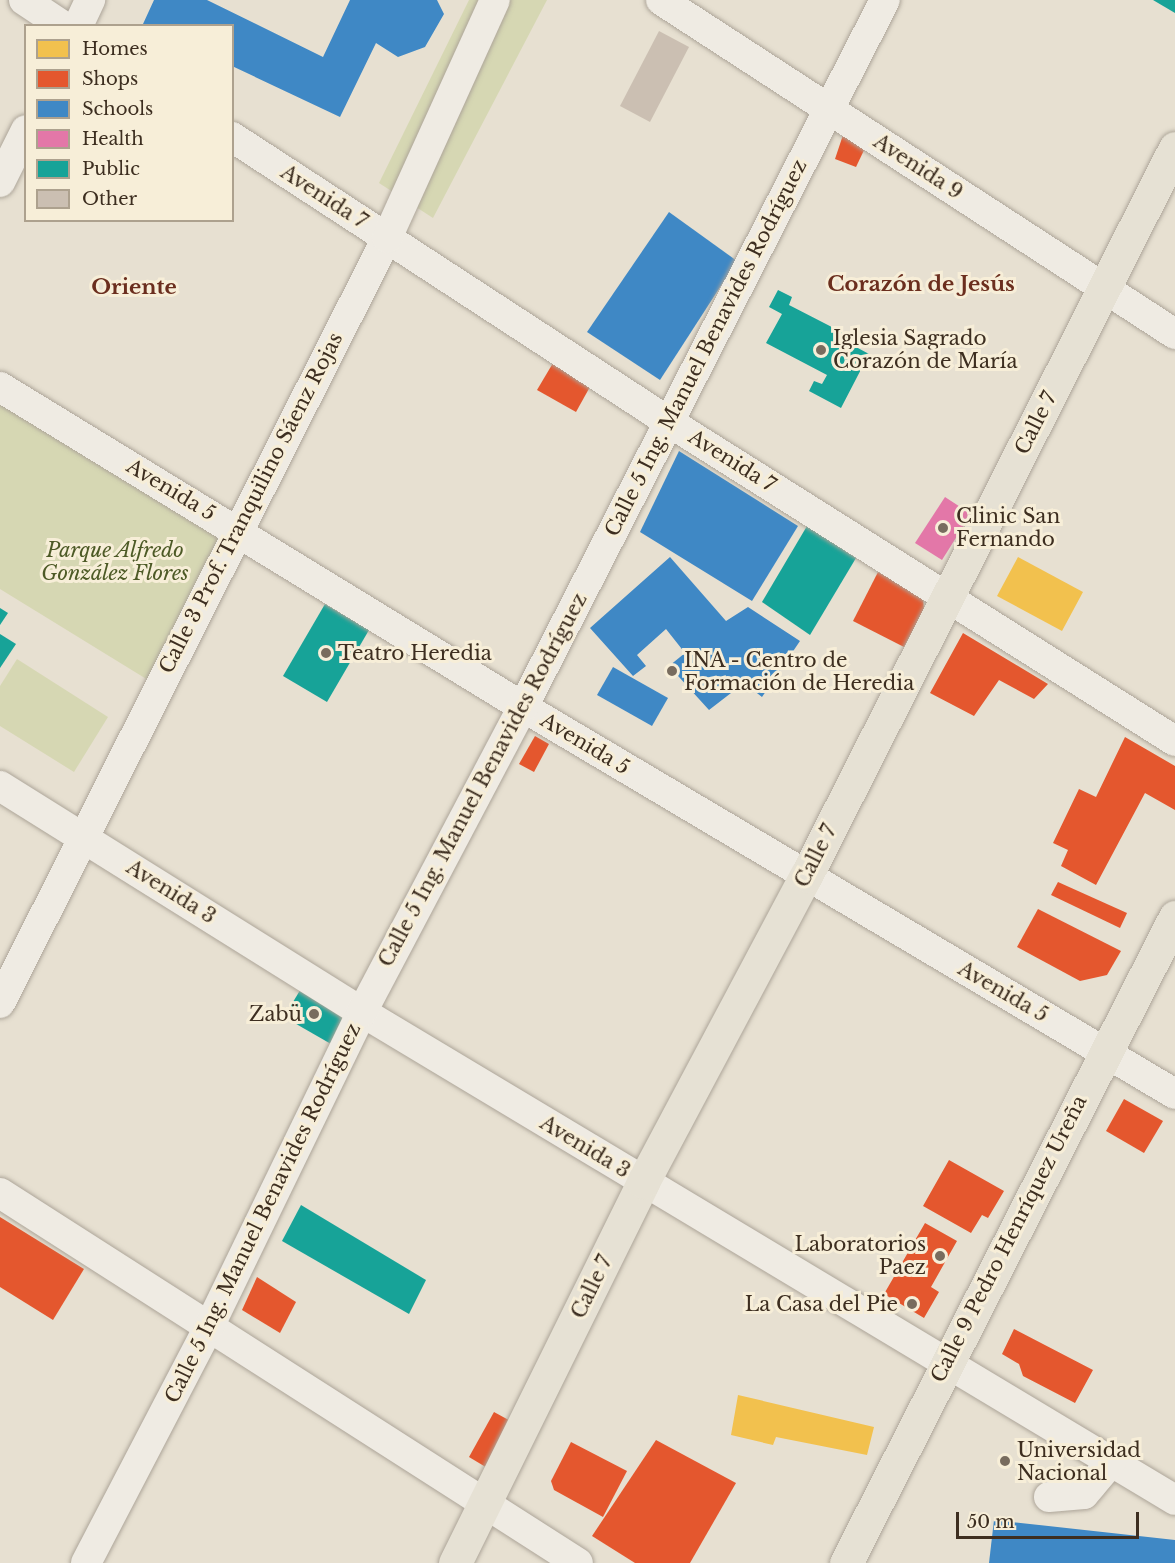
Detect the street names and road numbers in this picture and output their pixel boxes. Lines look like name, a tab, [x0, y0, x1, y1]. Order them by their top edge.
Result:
street label: Avenida 9	[869, 129, 967, 205]
street label: Calle 5 Ing. Manuel Benavides Rodríguez	[600, 156, 812, 540]
street label: Avenida 7	[276, 160, 372, 234]
street label: Calle 3 Prof. Tranquilino Sáenz Rojas	[154, 328, 348, 678]
street label: Calle 7	[1010, 388, 1062, 458]
street label: Avenida 7	[684, 425, 780, 497]
street label: Avenida 5	[122, 454, 220, 526]
street label: Calle 5 Ing. Manuel Benavides Rodríguez	[374, 589, 592, 971]
street label: Avenida 5	[536, 708, 634, 780]
street label: Calle 7	[790, 821, 842, 891]
street label: Avenida 3	[122, 855, 220, 929]
street label: Avenida 5	[954, 957, 1052, 1027]
street label: Calle 5 Ing. Manuel Benavides Rodríguez	[160, 1019, 366, 1407]
street label: Calle 9 Pedro Henríquez Ureña	[926, 1092, 1092, 1386]
street label: Avenida 3	[536, 1111, 634, 1183]
street label: Calle 7	[566, 1251, 618, 1323]

